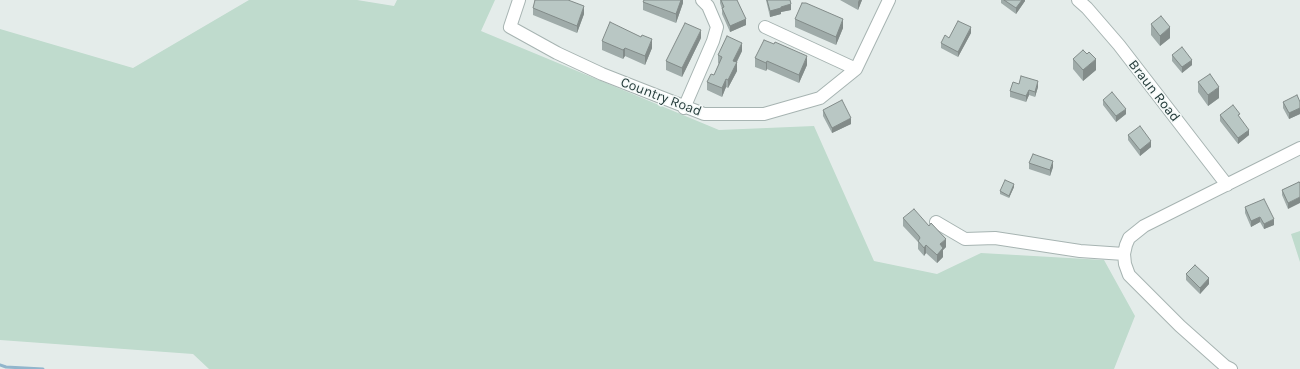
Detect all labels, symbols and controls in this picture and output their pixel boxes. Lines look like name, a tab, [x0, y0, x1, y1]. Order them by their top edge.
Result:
street label: Braun Road	[1125, 57, 1183, 125]
street label: Country Road	[618, 74, 704, 120]

